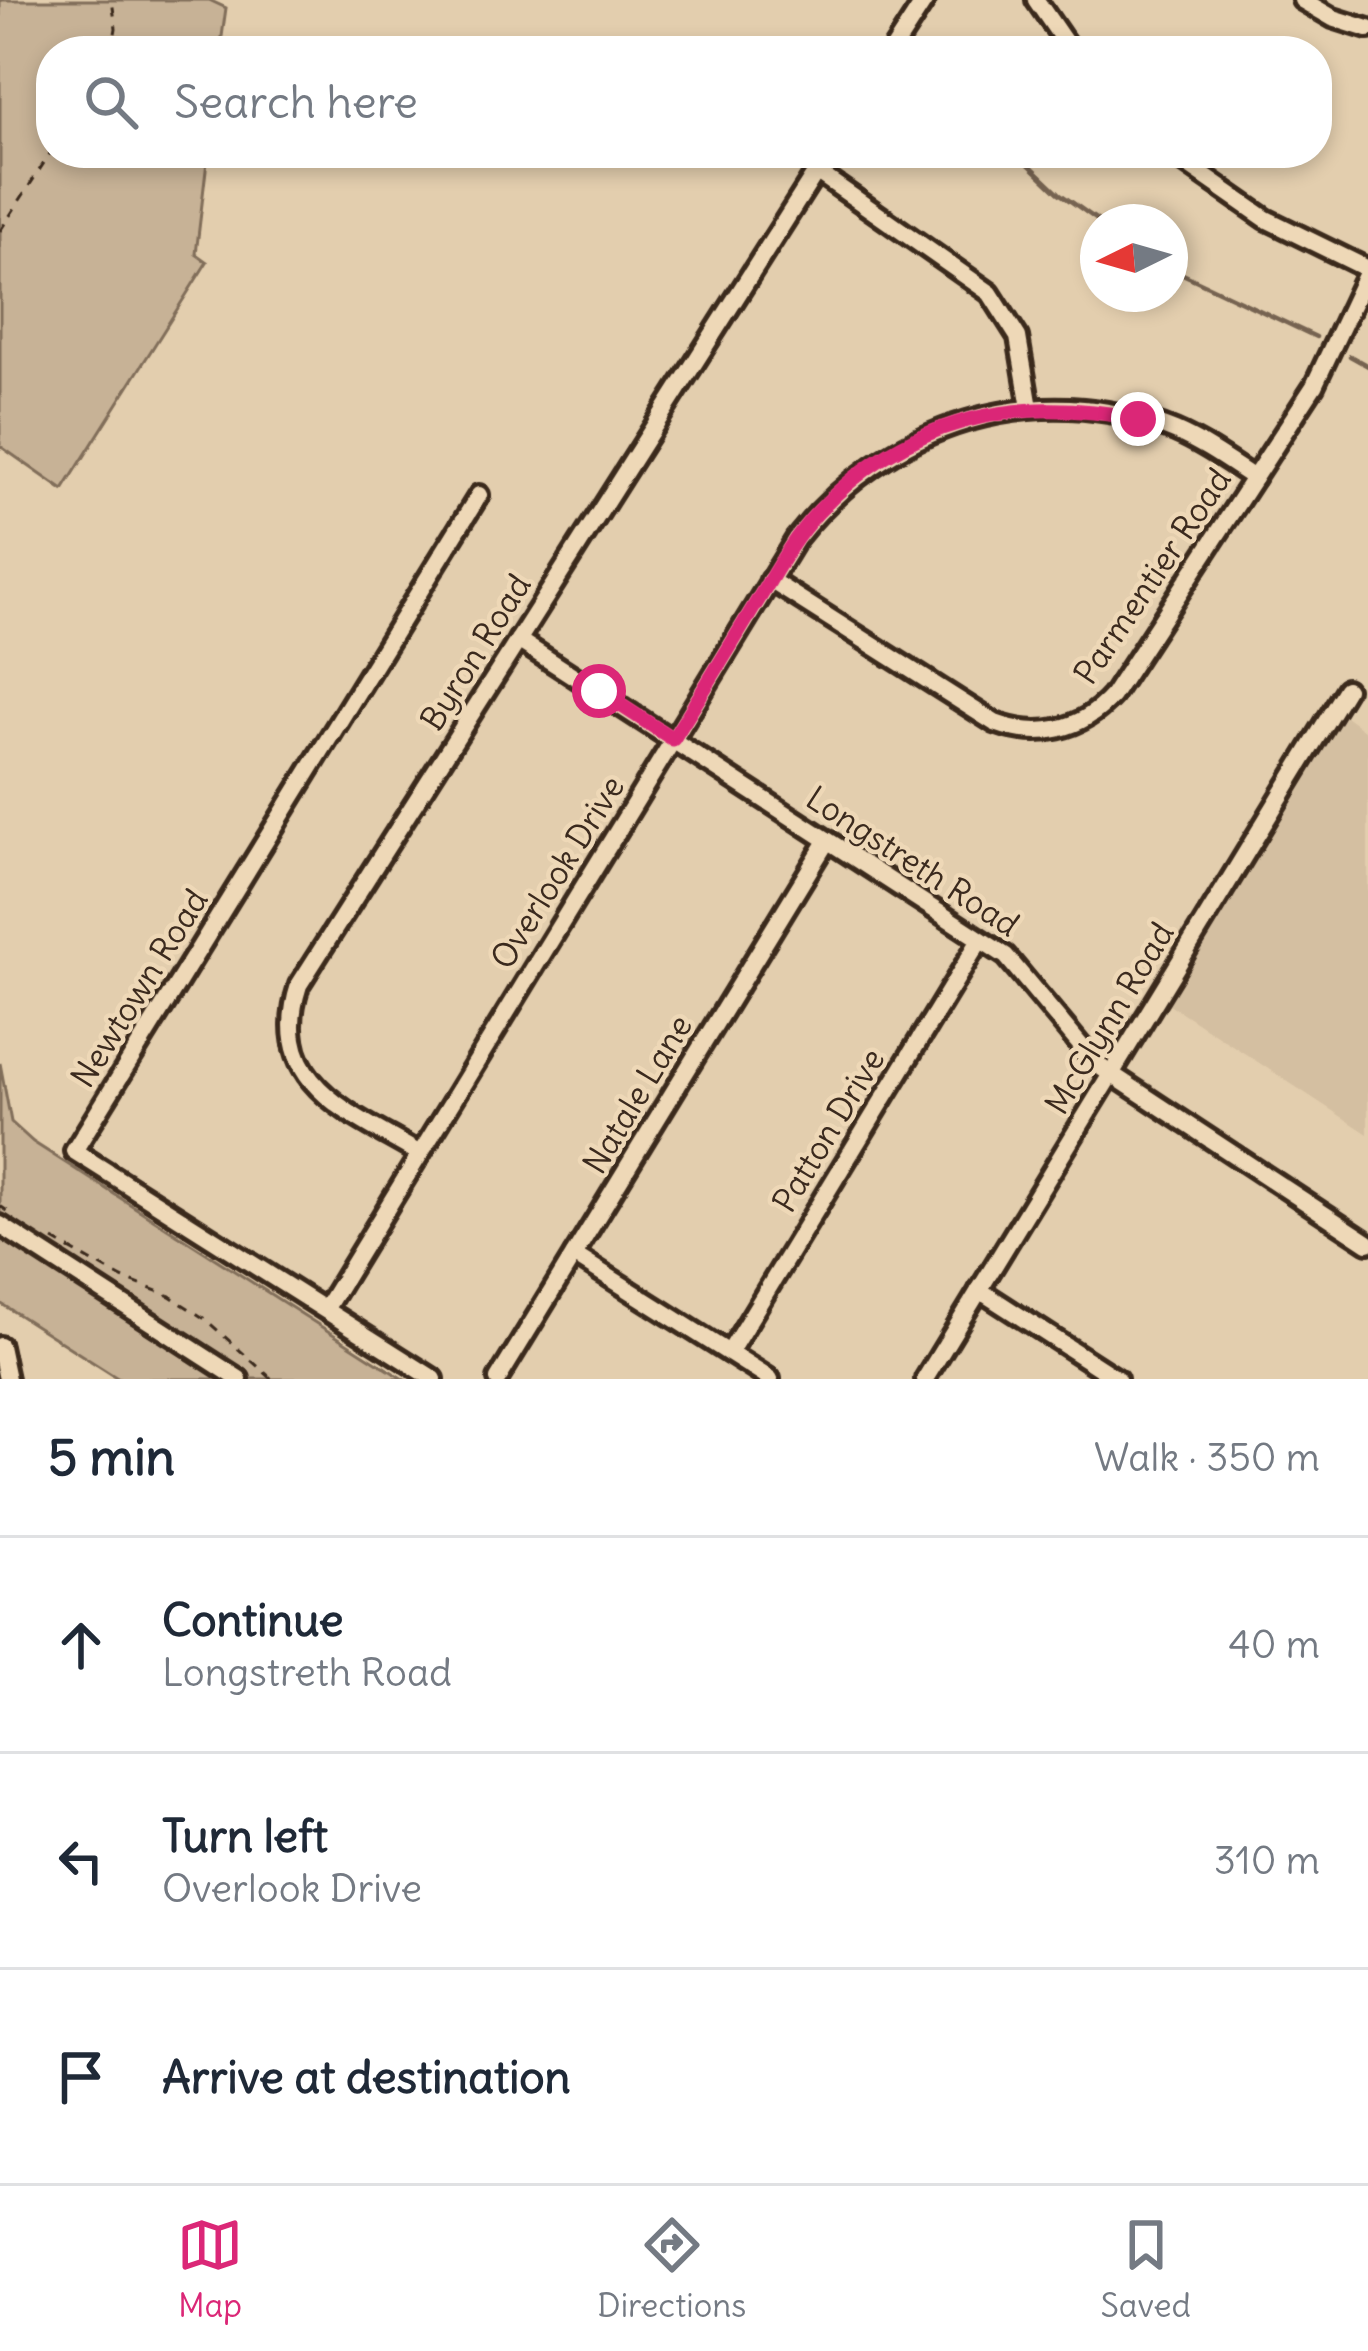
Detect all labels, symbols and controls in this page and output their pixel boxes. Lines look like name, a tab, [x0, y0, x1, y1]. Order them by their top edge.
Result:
search box	[36, 36, 1332, 168]
icon: search	[78, 69, 144, 135]
text: Search here	[174, 74, 418, 130]
north arrow	[1080, 204, 1188, 312]
route end	[1111, 392, 1165, 446]
street label: Parmentier Road	[1064, 460, 1240, 692]
street label: Byron Road	[410, 566, 540, 738]
route start	[572, 664, 626, 718]
street label: Overlook Drive	[481, 768, 633, 976]
street label: Longstreth Road	[799, 777, 1027, 945]
street label: Newtown Road	[61, 881, 217, 1095]
street label: McGlynn Road	[1035, 914, 1183, 1122]
street label: Natale Lane	[573, 1007, 701, 1181]
street label: Patton Drive	[763, 1040, 893, 1220]
text: 5 min	[48, 1425, 175, 1489]
text: Walk · 350 m	[1094, 1433, 1320, 1482]
text: Continue	[162, 1592, 344, 1648]
icon: ahead	[48, 1612, 114, 1678]
text: 40 m	[1228, 1620, 1320, 1669]
text: Longstreth Road	[162, 1648, 452, 1697]
text: Turn left	[162, 1808, 328, 1864]
icon: left	[48, 1828, 114, 1894]
text: 310 m	[1214, 1836, 1320, 1885]
text: Overlook Drive	[162, 1864, 422, 1913]
icon: arrive	[48, 2044, 114, 2110]
text: Arrive at destination	[162, 2049, 571, 2105]
tab: Map	[177, 2212, 243, 2326]
tab: Directions	[597, 2212, 746, 2326]
tab: Saved	[1101, 2212, 1191, 2326]

